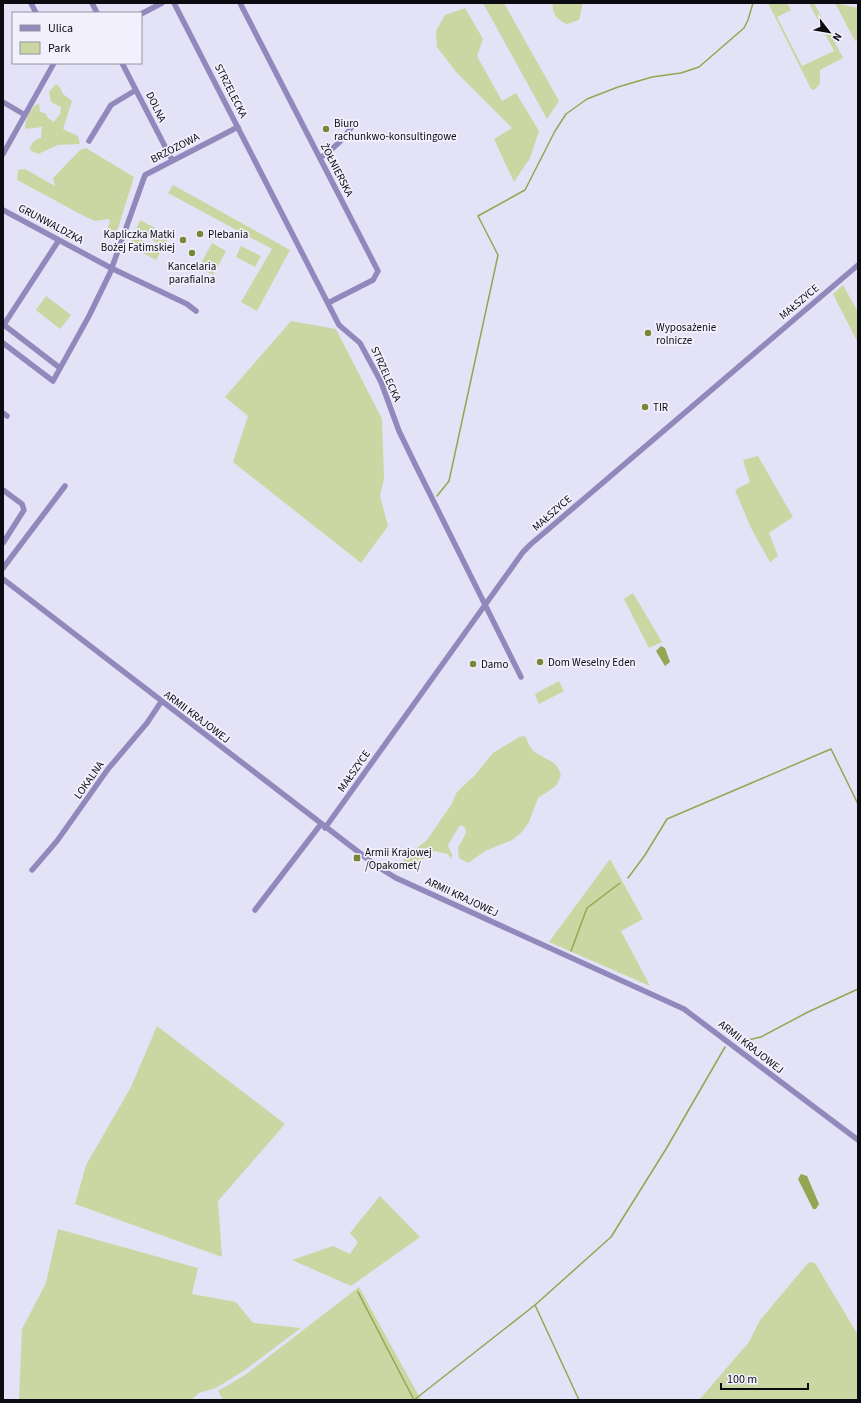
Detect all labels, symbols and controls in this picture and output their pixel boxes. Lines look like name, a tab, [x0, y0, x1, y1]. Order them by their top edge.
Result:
legend	[12, 12, 142, 64]
north arrow	[809, 12, 849, 52]
text: Ulica	[48, 20, 73, 37]
text: N	[829, 30, 845, 44]
text: Park	[48, 40, 70, 57]
street label: STRZELECKA	[211, 61, 251, 121]
street label: DOLNA	[142, 89, 170, 125]
place label: Biuro rachunkwo-konsultingowe	[334, 116, 457, 144]
marker: Biuro rachunkwo-konsultingowe	[321, 124, 331, 134]
street label: BRZOZOWA	[148, 129, 202, 167]
street label: ŻOŁNIERSKA	[317, 141, 357, 200]
street label: GRUNWALDZKA	[16, 200, 86, 248]
place label: Kapliczka Matki Bożej Fatimskiej	[101, 227, 175, 255]
place label: Plebania	[208, 227, 248, 242]
marker: Plebania	[195, 229, 205, 239]
marker: Kapliczka Matki Bożej Fatimskiej	[178, 235, 188, 245]
marker: Kancelaria parafialna	[187, 248, 197, 258]
place label: Kancelaria parafialna	[168, 259, 216, 287]
street label: MAŁSZYCE	[776, 281, 822, 323]
place label: Wyposażenie rolnicze	[656, 320, 717, 348]
marker: Wyposażenie rolnicze	[643, 328, 653, 338]
street label: STRZELECKA	[367, 344, 405, 404]
place label: TIR	[653, 400, 668, 415]
marker: TIR	[640, 402, 650, 412]
street label: MAŁSZYCE	[529, 491, 575, 534]
place label: Dom Weselny Eden	[548, 655, 636, 670]
place label: Damo	[481, 657, 508, 672]
marker: Dom Weselny Eden	[535, 657, 545, 667]
marker: Damo	[468, 659, 478, 669]
street label: ARMII KRAJOWEJ	[161, 687, 233, 747]
street label: MAŁSZYCE	[334, 747, 374, 795]
street label: LOKALNA	[71, 758, 107, 802]
place label: Armii Krajowej /Opakomet/	[365, 845, 432, 873]
marker: Armii Krajowej /Opakomet/	[352, 853, 362, 863]
street label: ARMII KRAJOWEJ	[423, 874, 501, 920]
street label: ARMII KRAJOWEJ	[715, 1017, 787, 1077]
scale bar	[721, 1365, 808, 1391]
text: 100 m	[727, 1371, 757, 1388]

